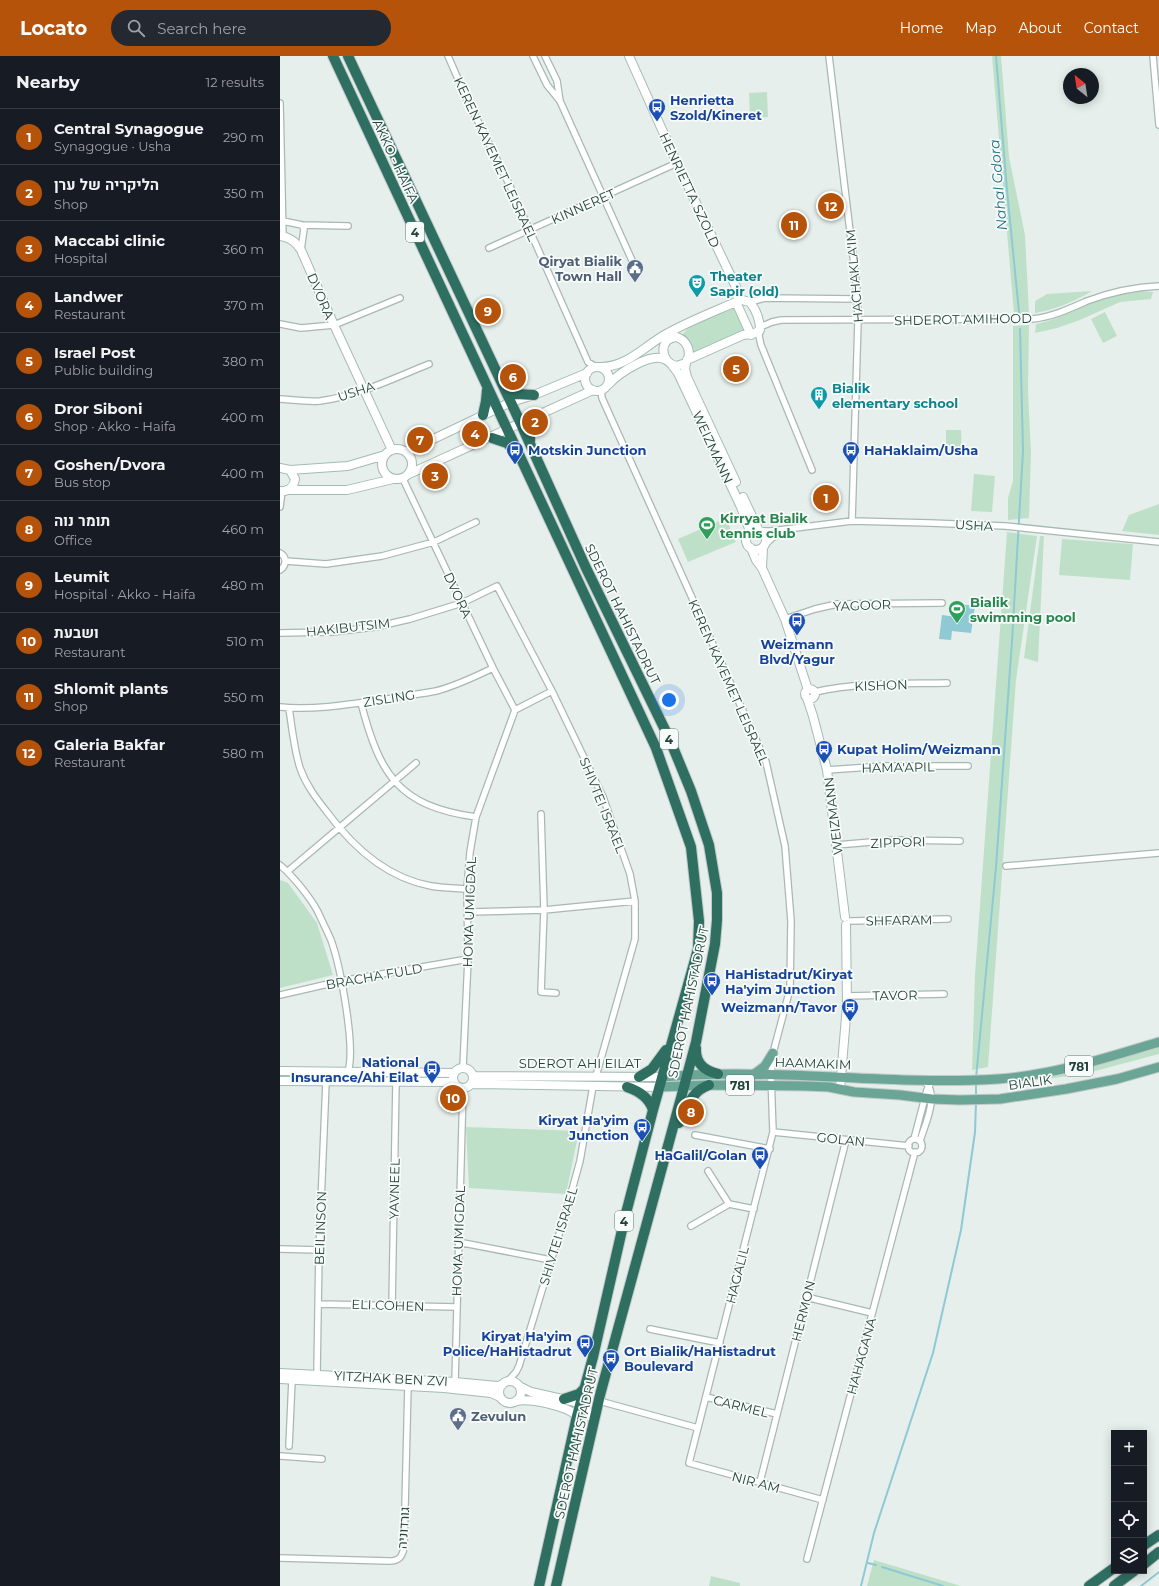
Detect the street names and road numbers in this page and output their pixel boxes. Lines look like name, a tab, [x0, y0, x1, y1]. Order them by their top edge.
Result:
street label: KEREN KAYEMET LEISRAEL	[451, 74, 541, 244]
street label: AKKO - HAIFA	[370, 116, 423, 206]
street label: HENRIETTA SZOLD	[656, 130, 724, 250]
street label: KINNERET	[548, 185, 618, 227]
road number: 4	[406, 222, 424, 242]
street label: HACHAKLA'IM	[842, 229, 866, 323]
street label: DVORA	[304, 270, 338, 322]
street label: SHDEROT AMIHOOD	[894, 310, 1032, 328]
street label: USHA	[335, 377, 377, 405]
street label: WEIZMANN	[689, 408, 737, 486]
street label: USHA	[955, 516, 994, 534]
street label: SDEROT HAHISTADRUT	[582, 541, 664, 688]
street label: DVORA	[440, 569, 476, 621]
street label: YAGOOR	[833, 596, 891, 614]
street label: KEREN KAYEMET LEISRAEL	[685, 597, 773, 768]
street label: HAKIBUTSIM	[305, 615, 391, 639]
street label: KISHON	[854, 676, 908, 694]
street label: ZISLING	[362, 686, 416, 710]
road number: 4	[660, 729, 678, 749]
street label: SHIVTEI ISRAEL	[577, 755, 630, 855]
street label: HAMA'APIL	[861, 758, 935, 776]
street label: WEIZMANN	[820, 776, 846, 856]
street label: ZIPPORI	[870, 833, 926, 851]
street label: HOMA UMIGDAL	[459, 856, 479, 968]
street label: SHFARAM	[865, 911, 933, 929]
street label: SDEROT HAHISTADRUT	[664, 924, 712, 1079]
street label: BRACHA FULD	[324, 960, 424, 992]
street label: TAVOR	[872, 987, 918, 1003]
street label: HAAMAKIM	[774, 1054, 852, 1072]
street label: SDEROT AHI EILAT	[519, 1055, 642, 1071]
road number: 781	[1065, 1056, 1093, 1076]
street label: BIALIK	[1007, 1071, 1054, 1093]
road number: 781	[726, 1075, 754, 1095]
street label: GOLAN	[816, 1129, 866, 1149]
street label: YAVNEEL	[385, 1158, 403, 1220]
street label: HOMA UMIGDAL	[448, 1185, 468, 1297]
street label: SHIVTEI ISRAEL	[535, 1185, 581, 1287]
street label: BEILINSON	[311, 1191, 329, 1265]
road number: 4	[615, 1211, 633, 1231]
street label: HAGALIL	[722, 1244, 752, 1305]
street label: HERMON	[788, 1279, 818, 1343]
street label: ELI COHEN	[351, 1296, 425, 1314]
street label: HAHAGANA	[843, 1315, 879, 1396]
street label: SDEROT HAHISTADRUT	[551, 1365, 601, 1520]
street label: YITZHAK BEN ZVI	[334, 1367, 448, 1389]
street label: CARMEL	[712, 1391, 771, 1421]
street label: NIR AM	[730, 1468, 782, 1496]
street label: גורדוניה	[394, 1506, 412, 1550]

